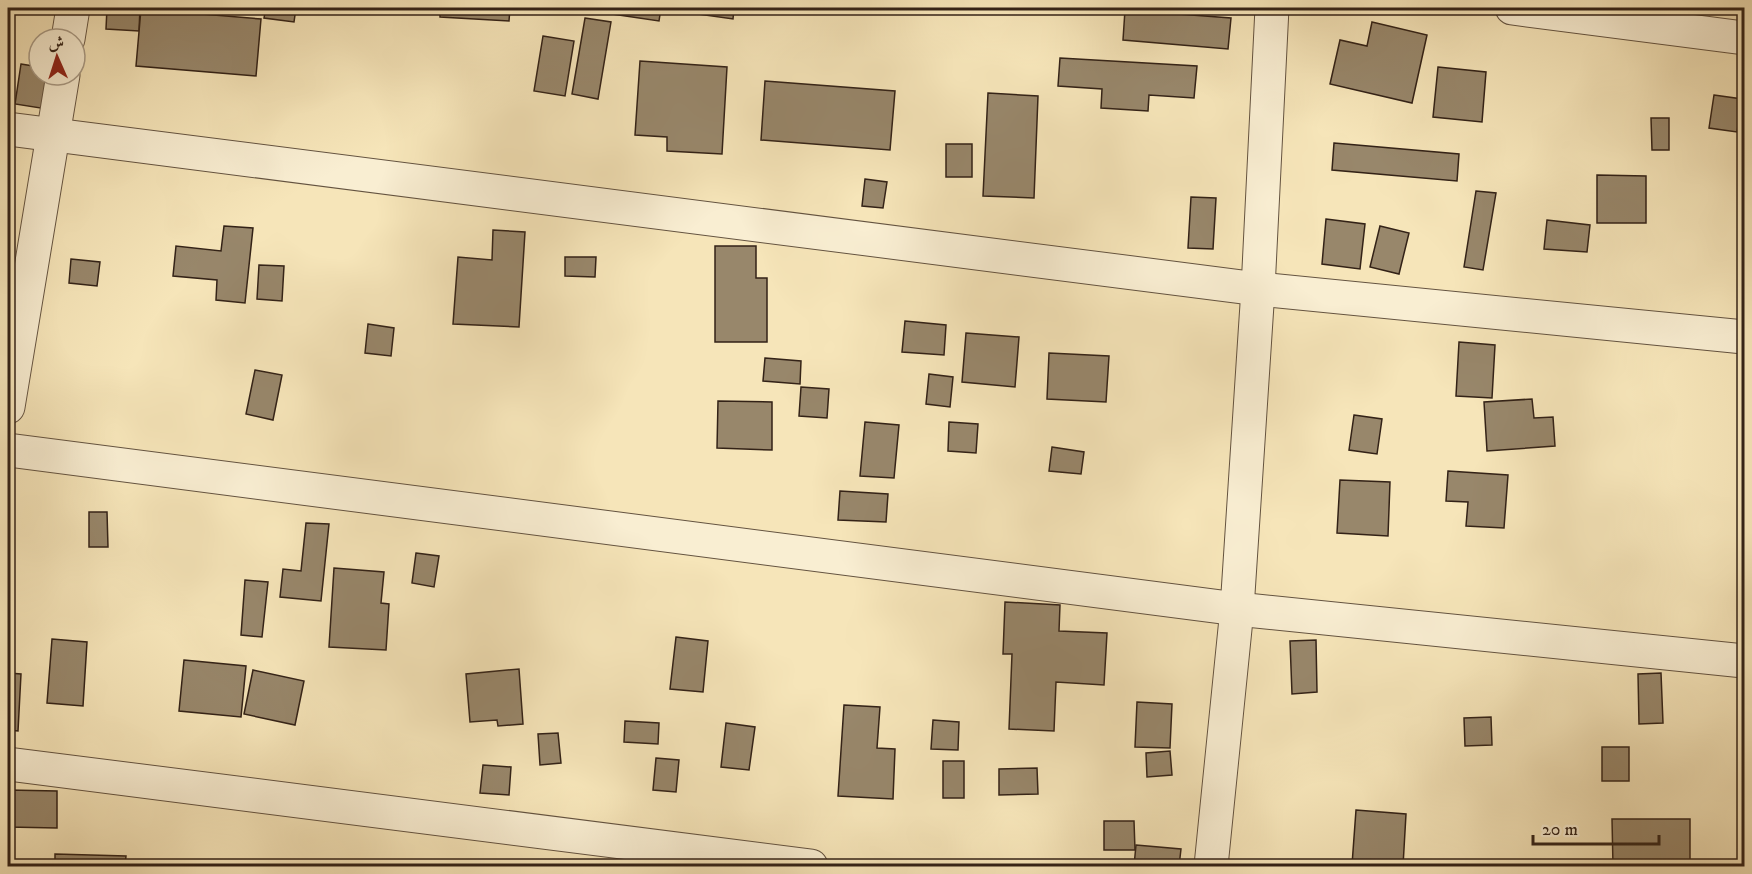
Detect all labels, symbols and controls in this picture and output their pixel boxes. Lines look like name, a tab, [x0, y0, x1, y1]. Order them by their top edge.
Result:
north arrow	[27, 27, 87, 87]
text: ش	[48, 33, 65, 53]
scale bar	[1533, 808, 1659, 846]
text: 20 m	[1542, 819, 1578, 841]

